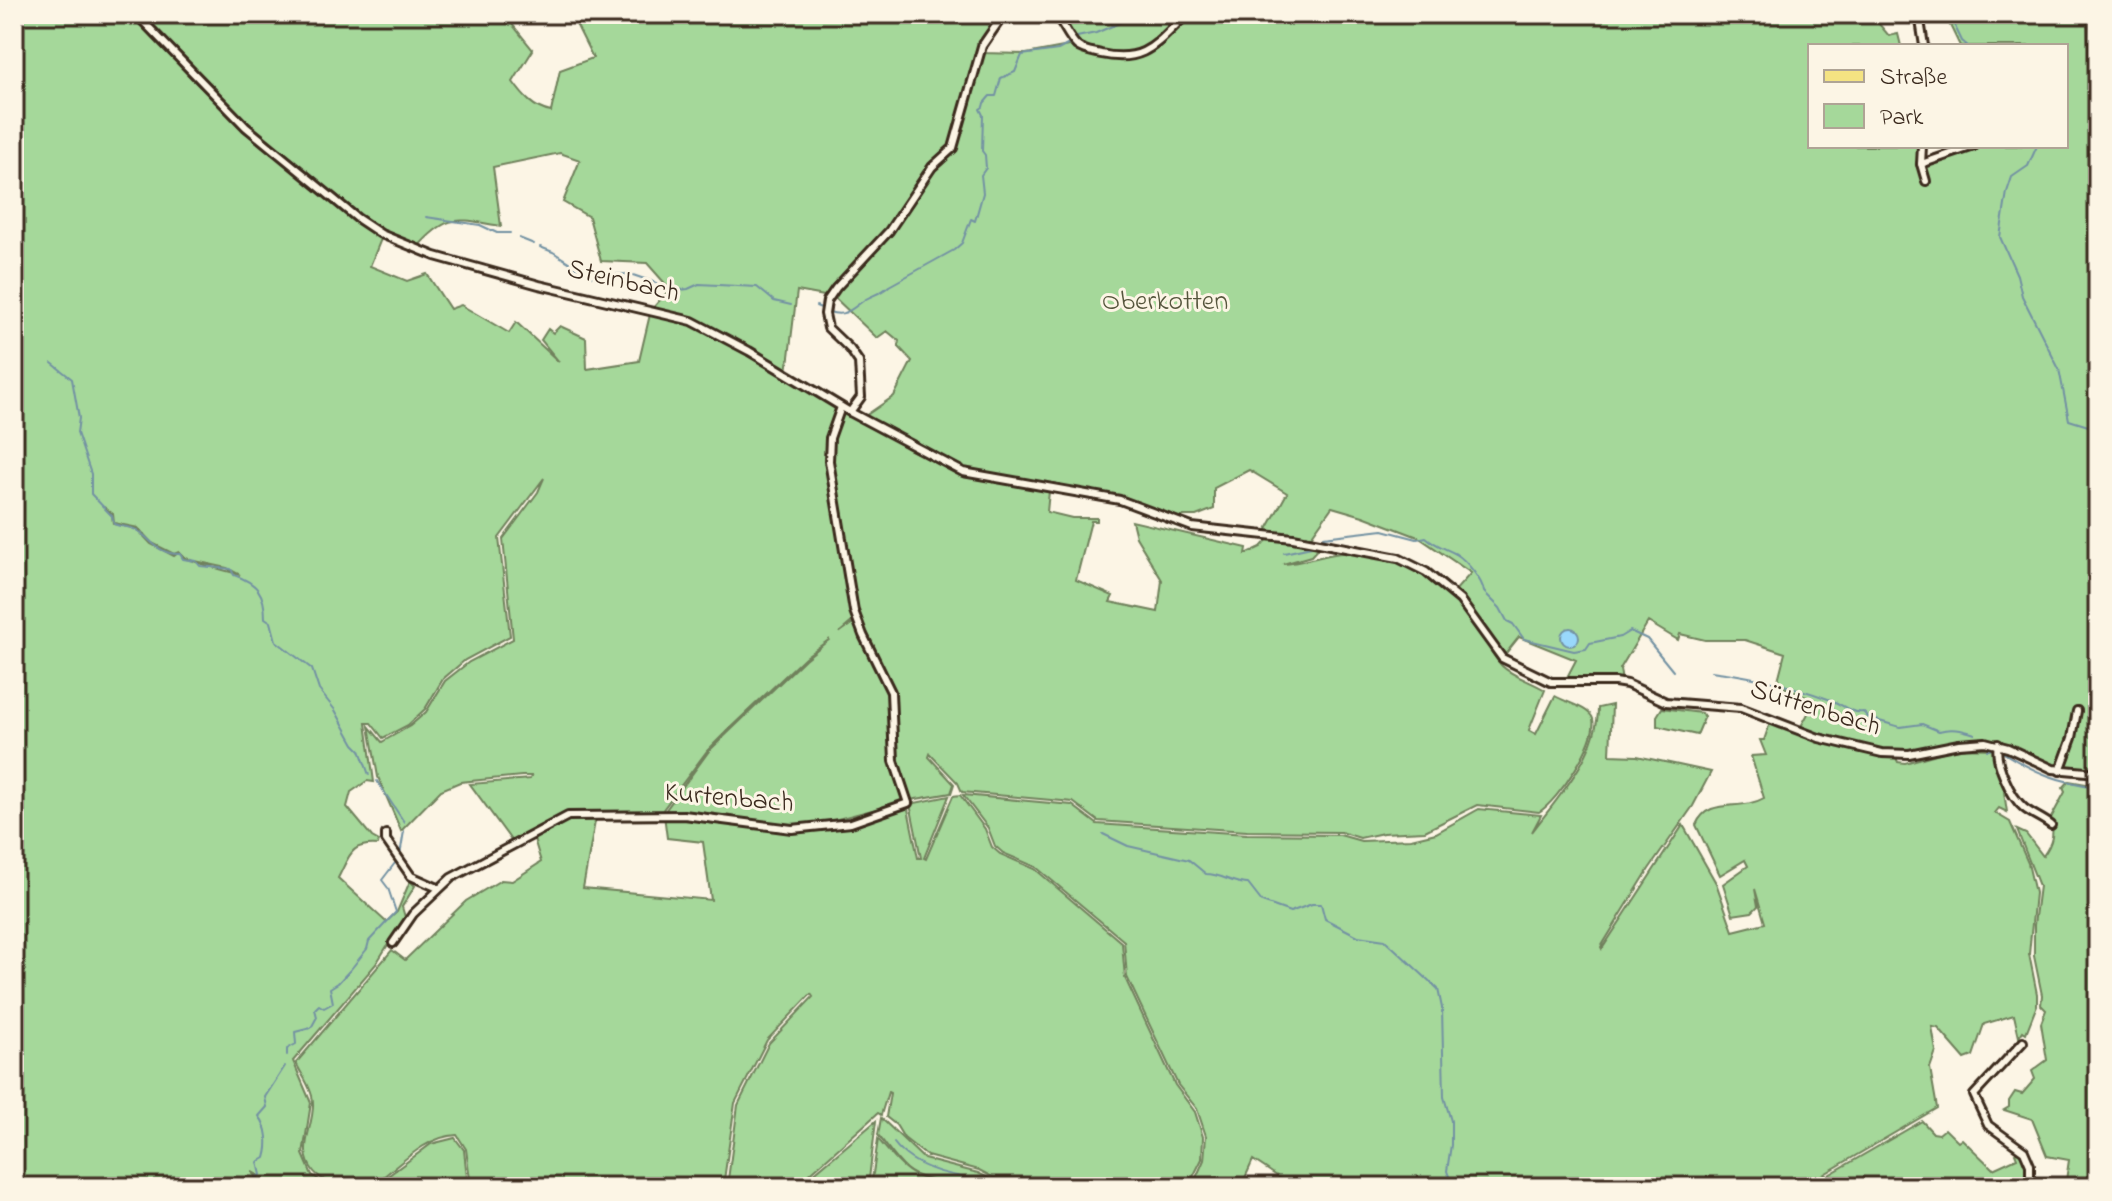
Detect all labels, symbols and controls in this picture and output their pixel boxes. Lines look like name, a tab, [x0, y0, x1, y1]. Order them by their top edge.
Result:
legend	[1808, 44, 2068, 148]
text: Straße	[1880, 61, 1947, 96]
text: Park	[1880, 101, 1924, 136]
street label: Steinbach	[563, 249, 683, 315]
park label: Oberkotten	[1102, 282, 1228, 323]
street label: Süttenbach	[1745, 670, 1885, 748]
street label: Kurtenbach	[663, 773, 795, 825]

